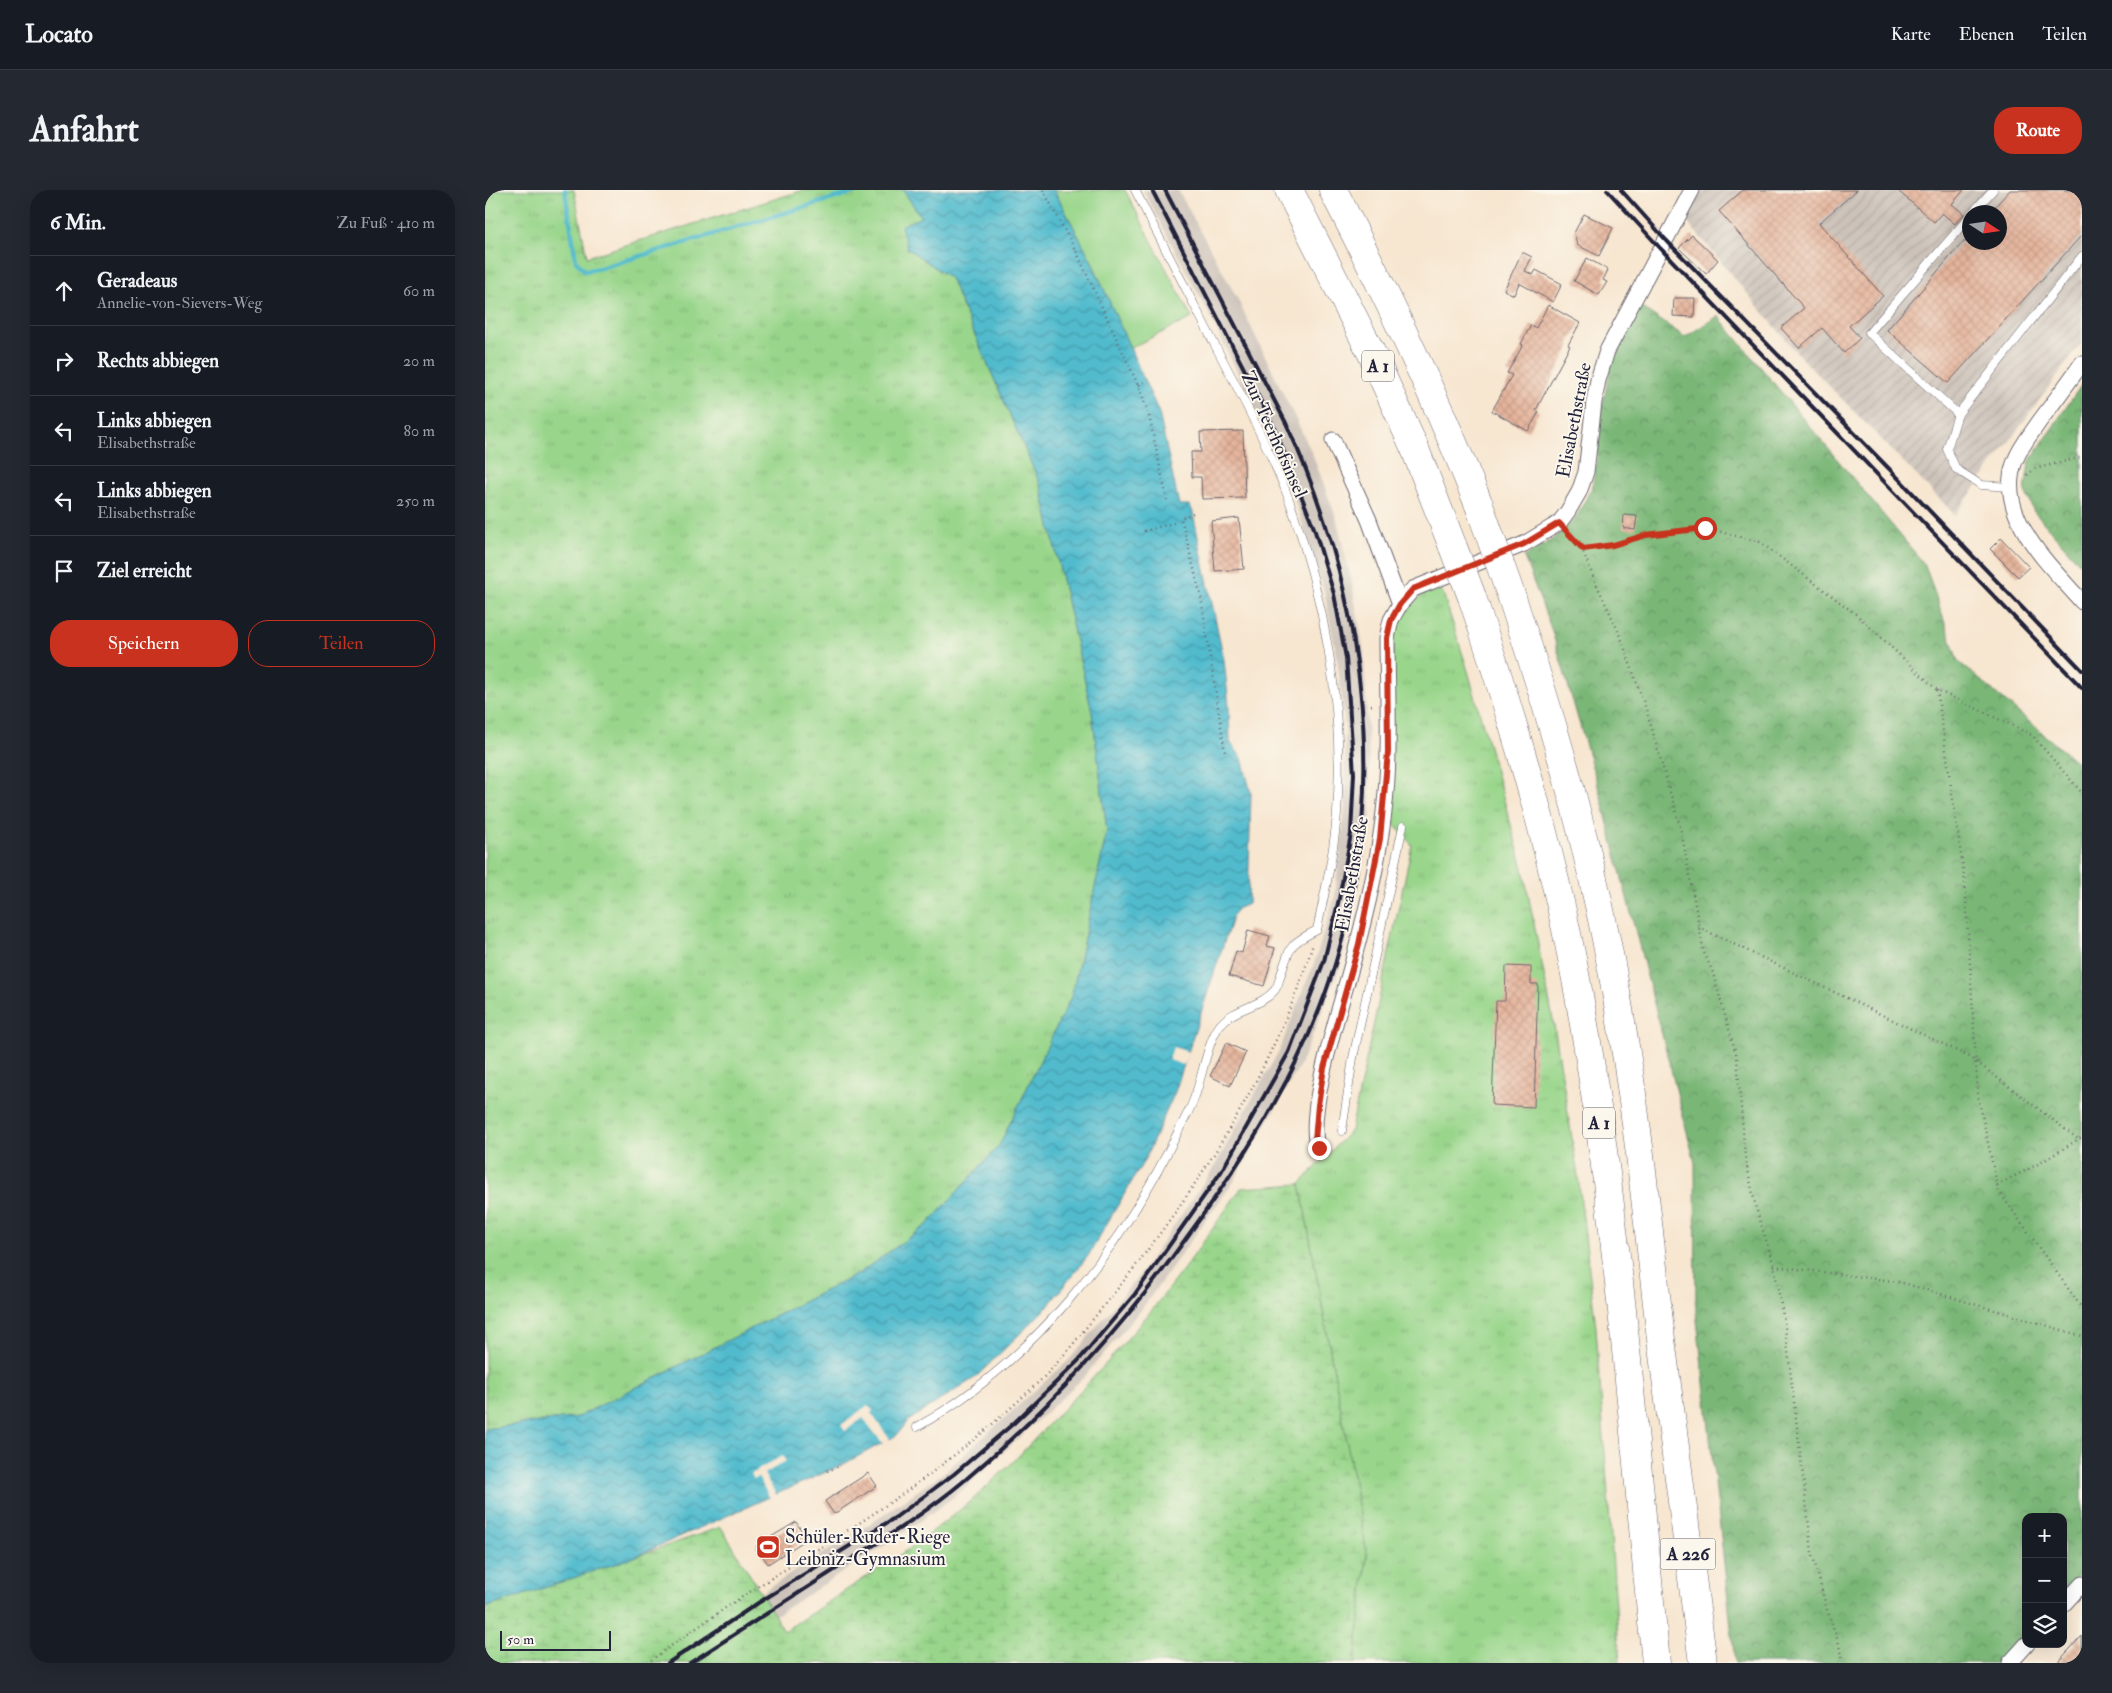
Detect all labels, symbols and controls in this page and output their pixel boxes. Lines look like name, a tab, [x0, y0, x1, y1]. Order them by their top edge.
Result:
text: Locato	[25, 19, 93, 50]
text: Karte	[1891, 23, 1931, 46]
text: Ebenen	[1959, 23, 2014, 46]
text: Teilen	[2042, 23, 2087, 46]
button: Route	[1994, 107, 2082, 154]
text: Anfahrt	[30, 108, 139, 152]
north arrow	[1962, 205, 2007, 250]
text: 6 Min.	[50, 209, 106, 236]
text: Zu Fuß · 410 m	[337, 213, 435, 233]
text: Geradeaus	[97, 269, 177, 293]
icon: ahead	[50, 277, 78, 305]
text: 60 m	[403, 281, 435, 301]
text: Annelie-von-Sievers-Weg	[97, 293, 262, 313]
icon: right	[50, 347, 78, 375]
text: Rechts abbiegen	[97, 349, 219, 373]
road number: A 1	[1362, 350, 1394, 382]
text: 20 m	[403, 351, 435, 371]
street label: Elisabethstraße	[1551, 360, 1597, 480]
street label: Zur Teerhofsinsel	[1236, 368, 1313, 501]
text: Links abbiegen	[97, 409, 211, 433]
icon: left	[50, 417, 78, 445]
text: 80 m	[404, 421, 435, 441]
text: Elisabethstraße	[97, 433, 196, 453]
text: Links abbiegen	[97, 479, 211, 503]
icon: left	[50, 487, 78, 515]
text: 250 m	[396, 491, 435, 511]
text: Elisabethstraße	[97, 503, 196, 523]
route start	[1694, 517, 1717, 540]
icon: arrive	[50, 557, 78, 585]
text: Ziel erreicht	[97, 559, 192, 583]
button: Speichern	[50, 620, 238, 667]
button: Teilen	[248, 620, 435, 667]
street label: Elisabethstraße	[1330, 814, 1374, 934]
road number: A 1	[1583, 1108, 1615, 1138]
route end	[1308, 1137, 1331, 1160]
map controls	[2022, 1513, 2067, 1648]
button: +	[2022, 1513, 2067, 1558]
place label: Schüler-Ruder-Riege Leibniz-Gymnasium	[785, 1525, 950, 1571]
sports icon: Schüler-Ruder-Riege Leibniz-Gymnasium	[755, 1534, 781, 1560]
road number: A 226	[1661, 1538, 1715, 1570]
button: −	[2022, 1558, 2067, 1603]
button: layers	[2022, 1603, 2067, 1648]
scale bar	[500, 1628, 611, 1651]
text: 50 m	[507, 1631, 534, 1648]

